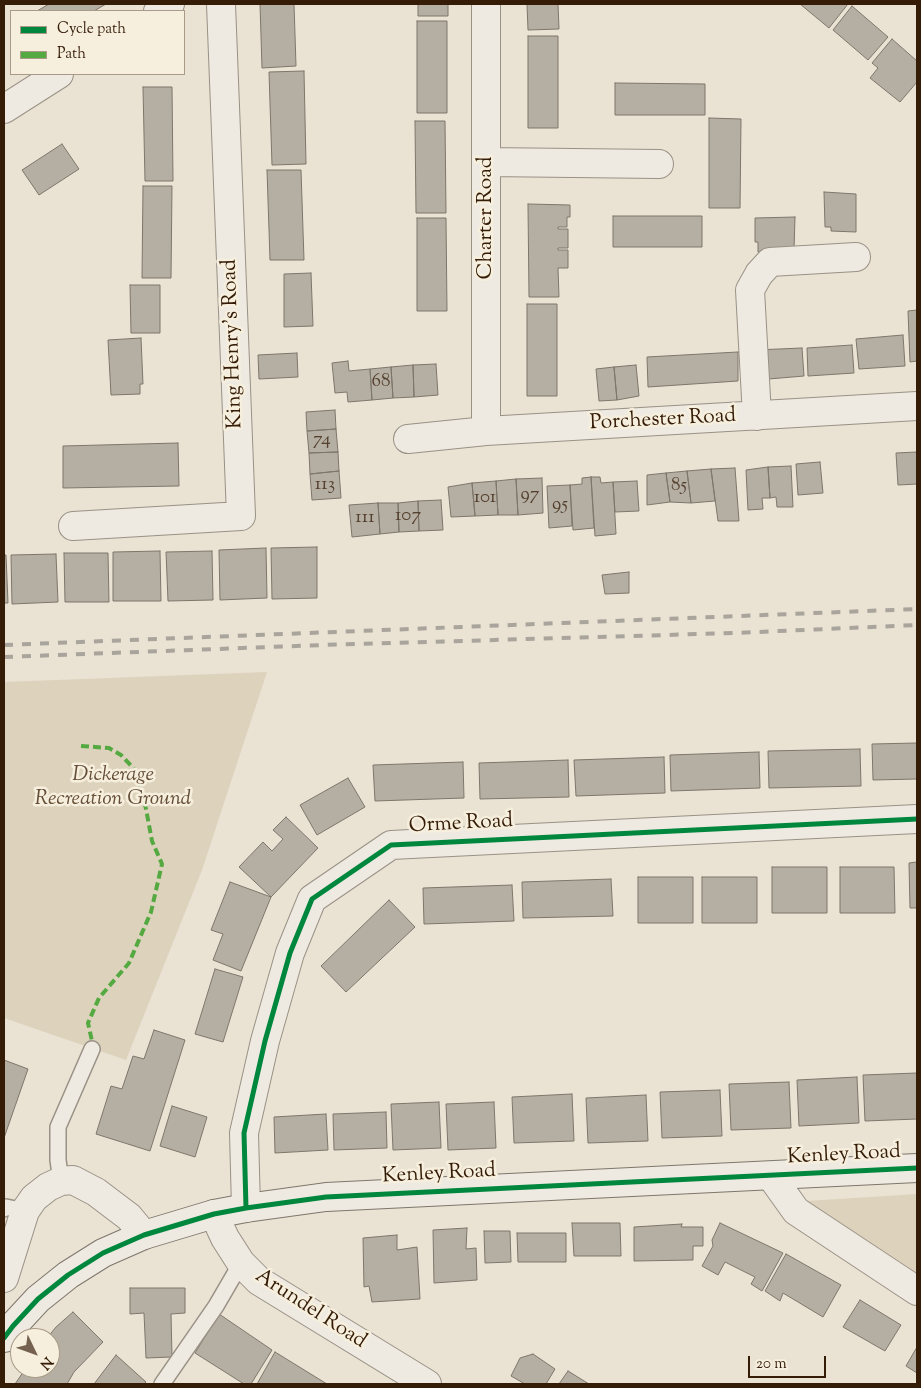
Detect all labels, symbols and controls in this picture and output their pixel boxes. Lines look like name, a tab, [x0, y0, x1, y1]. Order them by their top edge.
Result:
legend	[10, 10, 185, 75]
text: Cycle path	[57, 19, 126, 40]
text: Path	[57, 44, 86, 65]
street label: Charter Road	[474, 156, 500, 280]
street label: King Henry's Road	[218, 259, 250, 429]
house number: 68	[372, 372, 390, 394]
street label: Porchester Road	[589, 405, 737, 437]
house number: 74	[313, 430, 331, 452]
house number: 113	[315, 475, 335, 497]
house number: 85	[671, 476, 687, 498]
house number: 97	[521, 485, 539, 507]
house number: 101	[474, 488, 496, 510]
house number: 95	[552, 495, 568, 517]
house number: 107	[395, 506, 421, 528]
house number: 111	[355, 508, 375, 530]
park label: Dickerage Recreation Ground	[35, 763, 191, 813]
street label: Orme Road	[408, 810, 514, 840]
street label: Kenley Road	[787, 1140, 901, 1172]
street label: Kenley Road	[382, 1159, 496, 1191]
street label: Arundel Road	[250, 1265, 370, 1355]
north arrow	[10, 1328, 60, 1378]
scale bar	[751, 1346, 828, 1378]
text: N	[34, 1352, 57, 1373]
text: 20 m	[756, 1354, 787, 1375]

